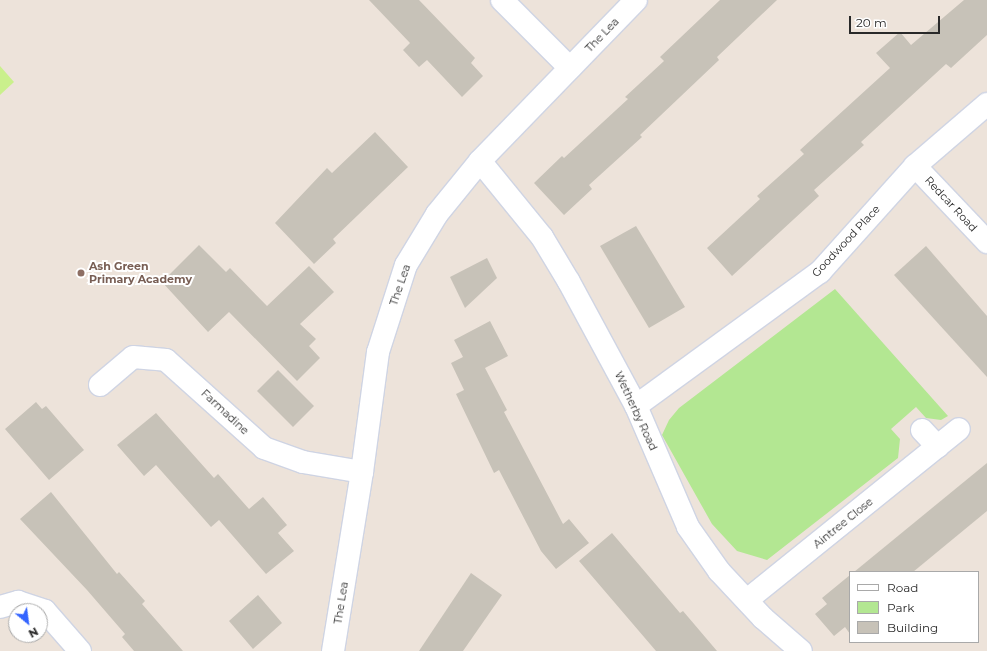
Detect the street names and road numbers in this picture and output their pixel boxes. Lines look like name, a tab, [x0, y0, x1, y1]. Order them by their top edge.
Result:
street label: The Lea	[582, 15, 622, 55]
street label: Redcar Road	[922, 174, 980, 234]
street label: Goodwood Place	[809, 202, 883, 280]
street label: The Lea	[387, 263, 413, 307]
street label: Wetherby Road	[612, 369, 660, 453]
street label: Farmadine	[198, 387, 252, 437]
street label: Aintree Close	[811, 495, 875, 551]
street label: The Lea	[331, 581, 351, 625]

